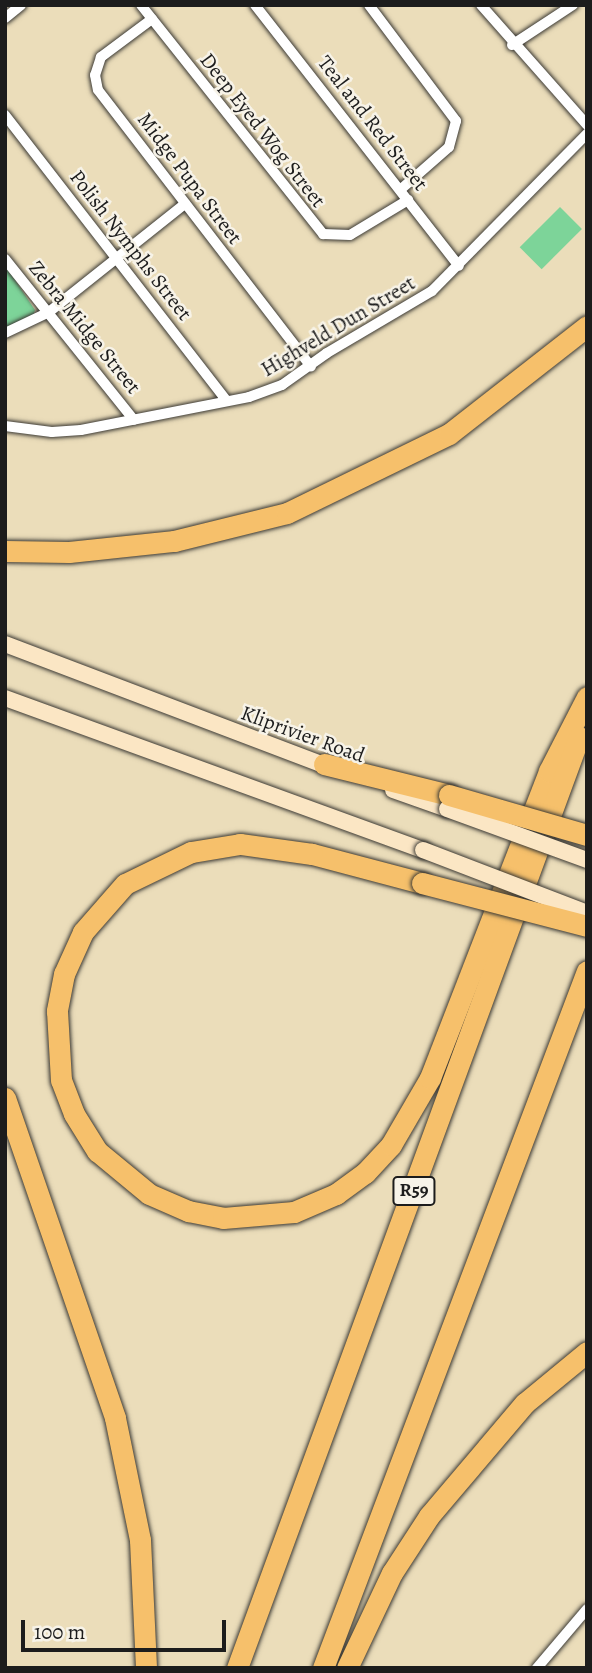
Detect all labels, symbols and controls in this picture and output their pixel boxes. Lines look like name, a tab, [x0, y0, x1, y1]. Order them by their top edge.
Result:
street label: Deep Eyed Wog Street	[195, 48, 331, 212]
street label: Teal and Red Street	[313, 51, 433, 195]
street label: Midge Pupa Street	[132, 107, 248, 249]
street label: Polish Nymphs Street	[64, 165, 198, 325]
street label: Zebra Midge Street	[24, 255, 146, 399]
street label: Highveld Dun Street	[256, 270, 420, 382]
street label: Kliprivier Road	[238, 700, 368, 768]
road number: R59	[391, 1176, 437, 1206]
scale bar	[24, 1606, 229, 1650]
text: 100 m	[34, 1618, 85, 1646]

